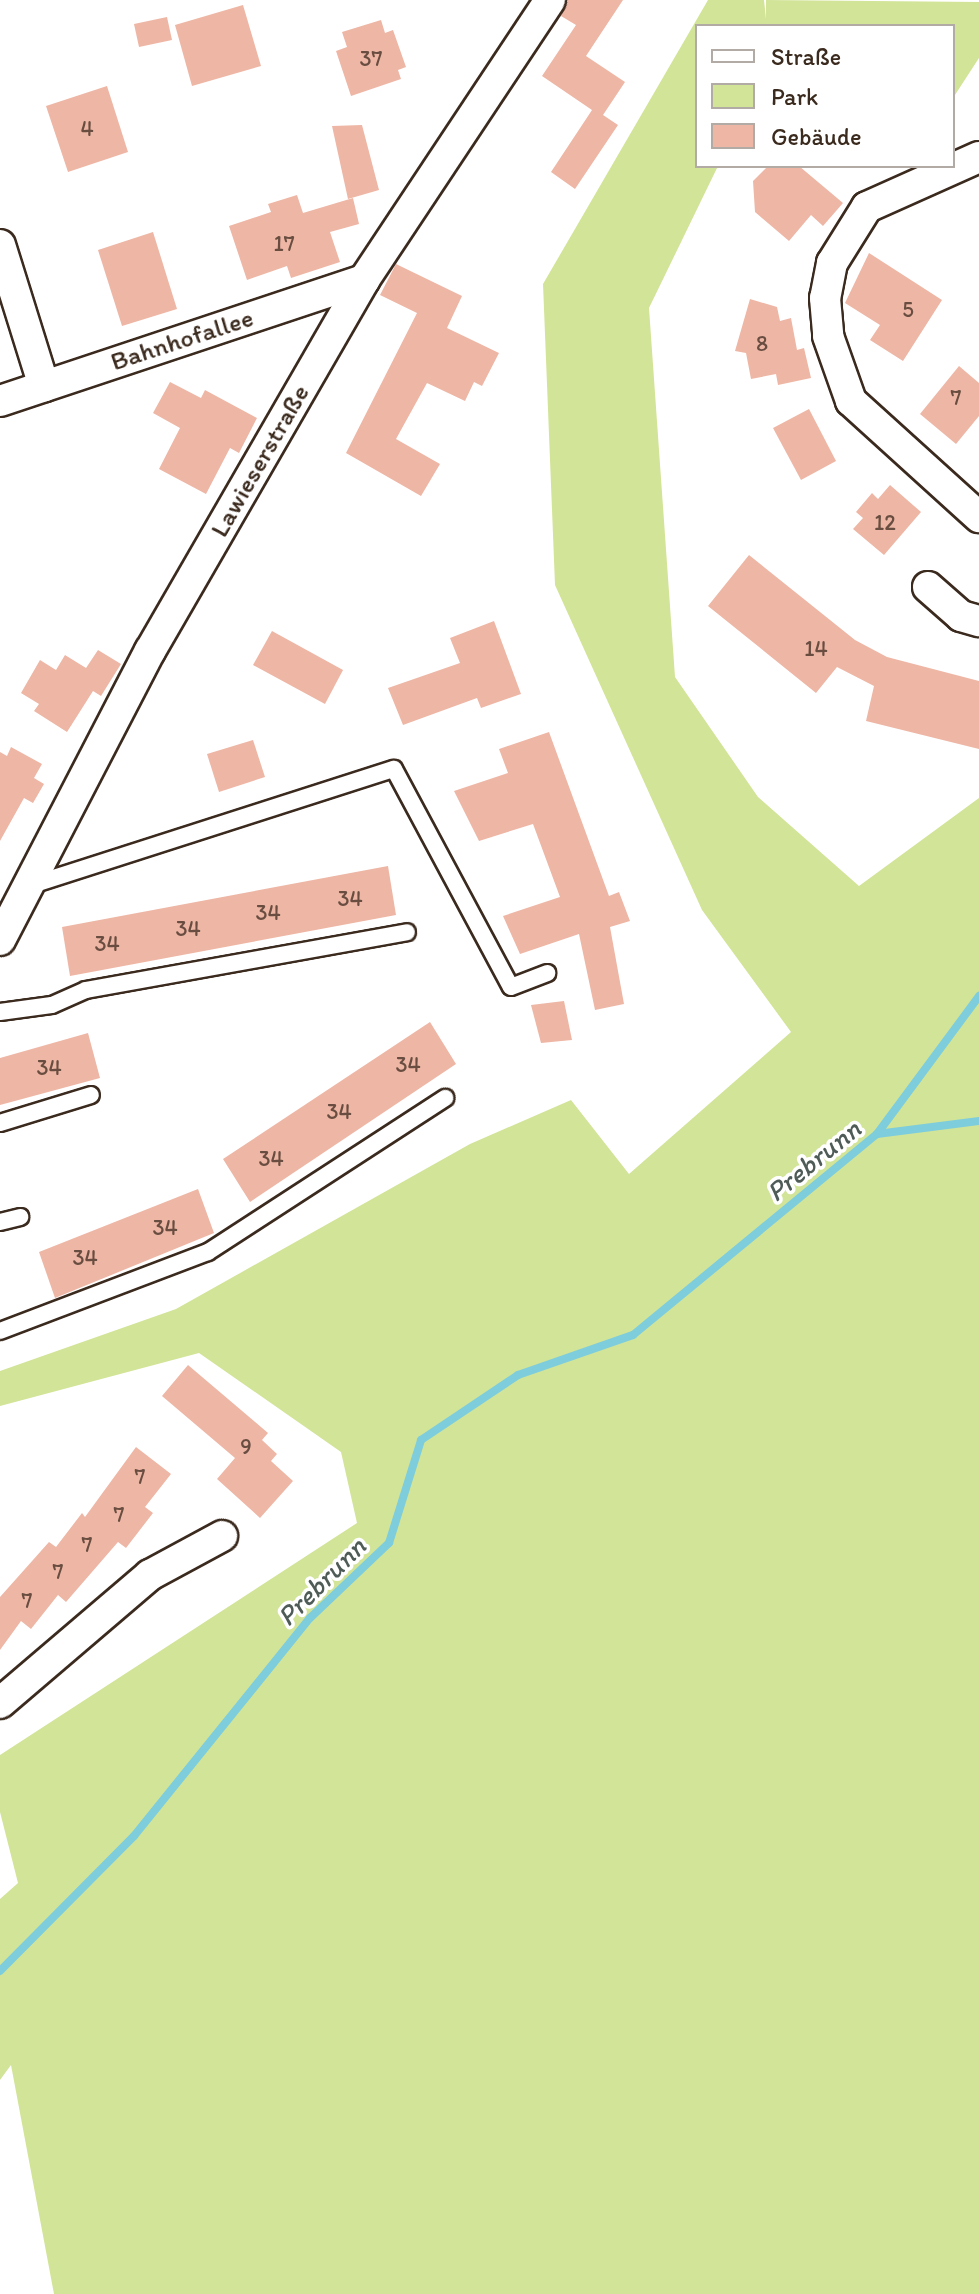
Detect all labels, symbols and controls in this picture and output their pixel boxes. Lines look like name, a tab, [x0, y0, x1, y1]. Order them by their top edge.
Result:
legend	[695, 24, 955, 168]
text: Straße	[771, 42, 841, 71]
house number: 37	[360, 46, 382, 72]
text: Park	[771, 82, 818, 111]
house number: 4	[80, 116, 94, 142]
text: Gebäude	[771, 122, 862, 151]
house number: 17	[273, 231, 295, 257]
house number: 5	[902, 297, 914, 323]
street label: Bahnhofallee	[107, 302, 257, 378]
house number: 8	[756, 331, 768, 357]
street label: Lawieserstraße	[204, 379, 316, 543]
house number: 7	[951, 385, 961, 411]
house number: 12	[874, 510, 896, 536]
house number: 14	[804, 636, 828, 662]
house number: 34	[337, 886, 363, 912]
house number: 34	[255, 900, 281, 926]
house number: 34	[175, 916, 201, 942]
house number: 34	[94, 931, 120, 957]
house number: 34	[395, 1052, 421, 1078]
house number: 34	[36, 1055, 62, 1081]
house number: 34	[326, 1099, 352, 1125]
water label: Prebrunn	[759, 1112, 867, 1208]
house number: 34	[258, 1146, 284, 1172]
house number: 34	[152, 1215, 178, 1241]
house number: 34	[72, 1245, 98, 1271]
house number: 9	[240, 1434, 252, 1460]
house number: 7	[135, 1464, 145, 1490]
house number: 7	[114, 1502, 124, 1528]
water label: Prebrunn	[269, 1529, 373, 1633]
house number: 7	[82, 1532, 92, 1558]
house number: 7	[53, 1559, 63, 1585]
house number: 7	[22, 1588, 32, 1614]

